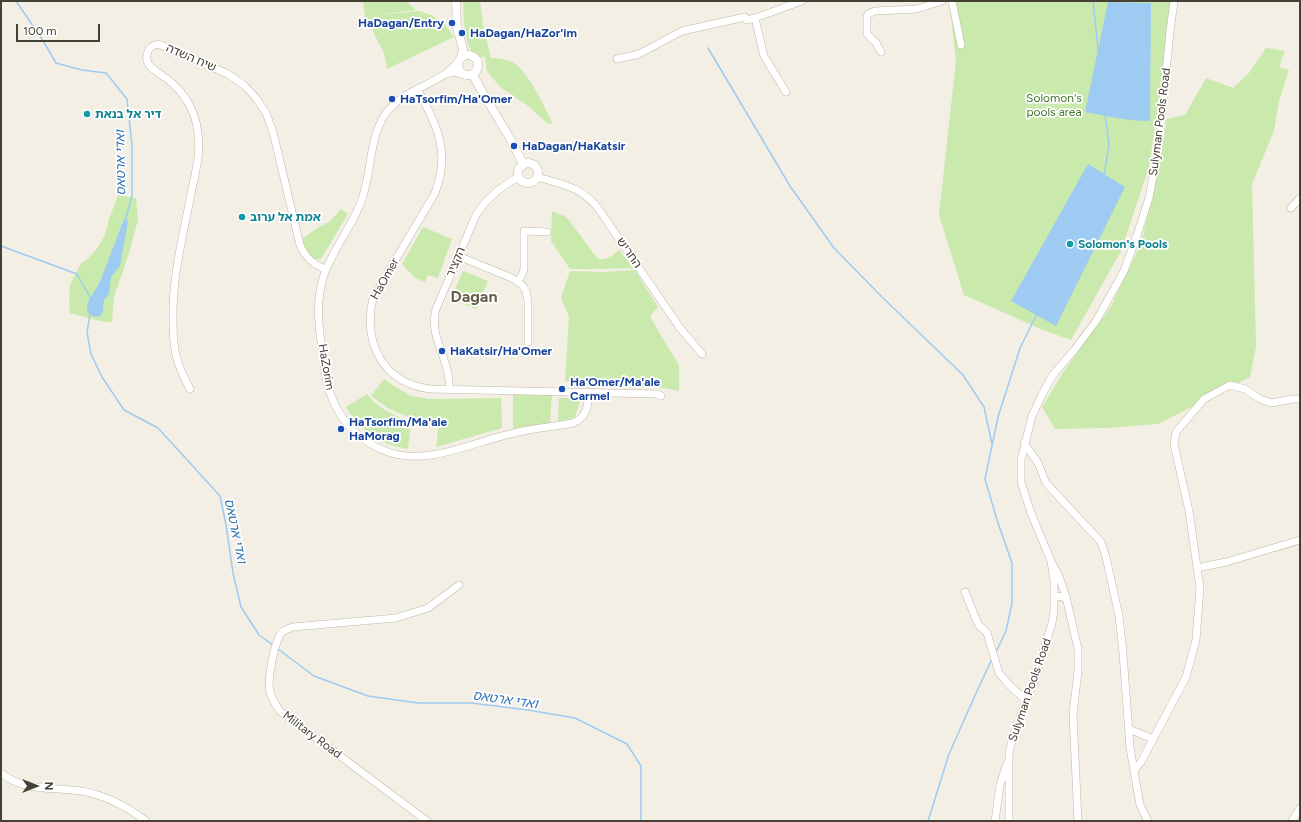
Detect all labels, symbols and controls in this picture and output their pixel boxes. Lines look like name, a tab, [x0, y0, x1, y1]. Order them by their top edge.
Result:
scale bar	[18, 16, 102, 42]
place label: HaDagan/Entry	[358, 16, 444, 30]
marker: HaDagan/Entry	[447, 18, 457, 28]
text: 100 m	[23, 24, 57, 38]
place label: HaDagan/HaZor'im	[470, 26, 577, 40]
marker: HaDagan/HaZor'im	[457, 28, 467, 38]
street label: שיח השדה	[164, 41, 218, 75]
street label: Sulyman Pools Road	[1146, 67, 1174, 177]
park label: Solomon's pools area	[1026, 91, 1082, 119]
place label: HaTsorfim/Ha'Omer	[400, 92, 512, 106]
marker: HaTsorfim/Ha'Omer	[387, 94, 397, 104]
place label: דיר אל בנאת	[95, 107, 161, 121]
marker: דיר אל בנאת	[82, 109, 92, 119]
water label: ואדי ארטאס	[113, 130, 129, 196]
place label: HaDagan/HaKatsir	[522, 139, 625, 153]
marker: HaDagan/HaKatsir	[509, 141, 519, 151]
place label: אמת אל ערוב	[250, 210, 321, 224]
marker: אמת אל ערוב	[237, 212, 247, 222]
street label: החריש	[613, 235, 645, 271]
place label: Solomon's Pools	[1078, 237, 1167, 251]
marker: Solomon's Pools	[1065, 239, 1075, 249]
street label: הקציר	[443, 245, 469, 279]
street label: HaOmer	[368, 256, 402, 302]
district label: Dagan	[451, 287, 497, 307]
street label: HaZorim	[315, 343, 337, 391]
place label: HaKatsir/Ha'Omer	[450, 344, 552, 358]
marker: HaKatsir/Ha'Omer	[437, 346, 447, 356]
place label: Ha'Omer/Ma'ale Carmel	[570, 375, 660, 403]
marker: Ha'Omer/Ma'ale Carmel	[557, 384, 567, 394]
place label: HaTsorfim/Ma'ale HaMorag	[349, 415, 447, 443]
marker: HaTsorfim/Ma'ale HaMorag	[336, 424, 346, 434]
water label: ואדי ארטאס	[221, 497, 249, 565]
street label: Sulyman Pools Road	[1006, 636, 1054, 744]
water label: ואדי ארטאס	[471, 688, 539, 712]
street label: Military Road	[280, 708, 344, 762]
north arrow	[16, 766, 56, 806]
text: N	[42, 782, 55, 790]

